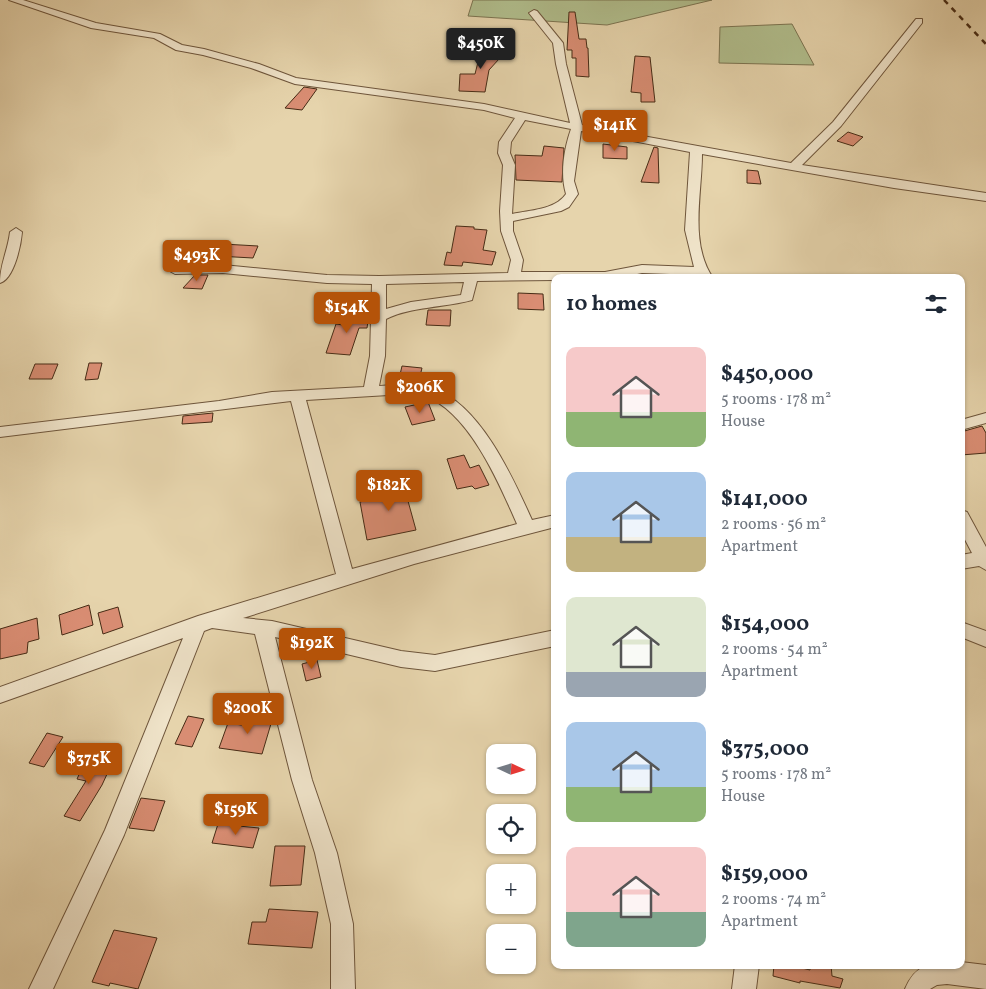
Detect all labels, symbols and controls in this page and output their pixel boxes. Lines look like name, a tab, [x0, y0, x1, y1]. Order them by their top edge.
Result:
pin: $450K	[446, 28, 516, 70]
text: $450K	[457, 33, 505, 55]
pin: $141K	[580, 110, 650, 152]
text: $141K	[593, 115, 637, 137]
pin: $493K	[162, 240, 232, 282]
text: $493K	[174, 245, 220, 267]
text: 10 homes	[566, 290, 657, 319]
icon: filters	[922, 290, 950, 318]
pin: $154K	[312, 292, 382, 334]
text: $154K	[325, 297, 369, 319]
text: $450,000	[721, 360, 813, 389]
icon: home	[606, 367, 666, 427]
pin: $206K	[385, 372, 455, 414]
text: $206K	[396, 377, 444, 399]
text: 5 rooms · 178 m²	[721, 389, 831, 411]
text: House	[721, 411, 765, 433]
pin: $182K	[354, 470, 424, 512]
text: $182K	[367, 475, 411, 497]
text: $141,000	[721, 485, 808, 514]
icon: home	[606, 492, 666, 552]
text: 2 rooms · 56 m²	[721, 514, 826, 536]
text: Apartment	[721, 536, 798, 558]
text: $154,000	[721, 610, 809, 639]
icon: home	[606, 617, 666, 677]
pin: $192K	[277, 628, 347, 670]
text: $192K	[290, 633, 334, 655]
text: 2 rooms · 54 m²	[721, 639, 828, 661]
text: Apartment	[721, 661, 798, 683]
pin: $200K	[213, 692, 283, 735]
text: $200K	[224, 698, 272, 720]
text: $375,000	[721, 735, 809, 764]
pin: $375K	[54, 742, 124, 785]
icon: home	[606, 742, 666, 802]
north arrow	[486, 744, 536, 794]
map controls	[486, 744, 536, 974]
text: $375K	[67, 748, 111, 770]
text: 5 rooms · 178 m²	[721, 764, 831, 786]
text: House	[721, 786, 765, 808]
pin: $159K	[201, 794, 271, 836]
text: $159K	[214, 799, 258, 821]
button: locate	[486, 804, 536, 854]
text: $159,000	[721, 860, 808, 889]
button: +	[486, 864, 536, 914]
icon: home	[606, 867, 666, 927]
text: 2 rooms · 74 m²	[721, 889, 826, 911]
text: Apartment	[721, 911, 798, 933]
button: −	[486, 924, 536, 974]

